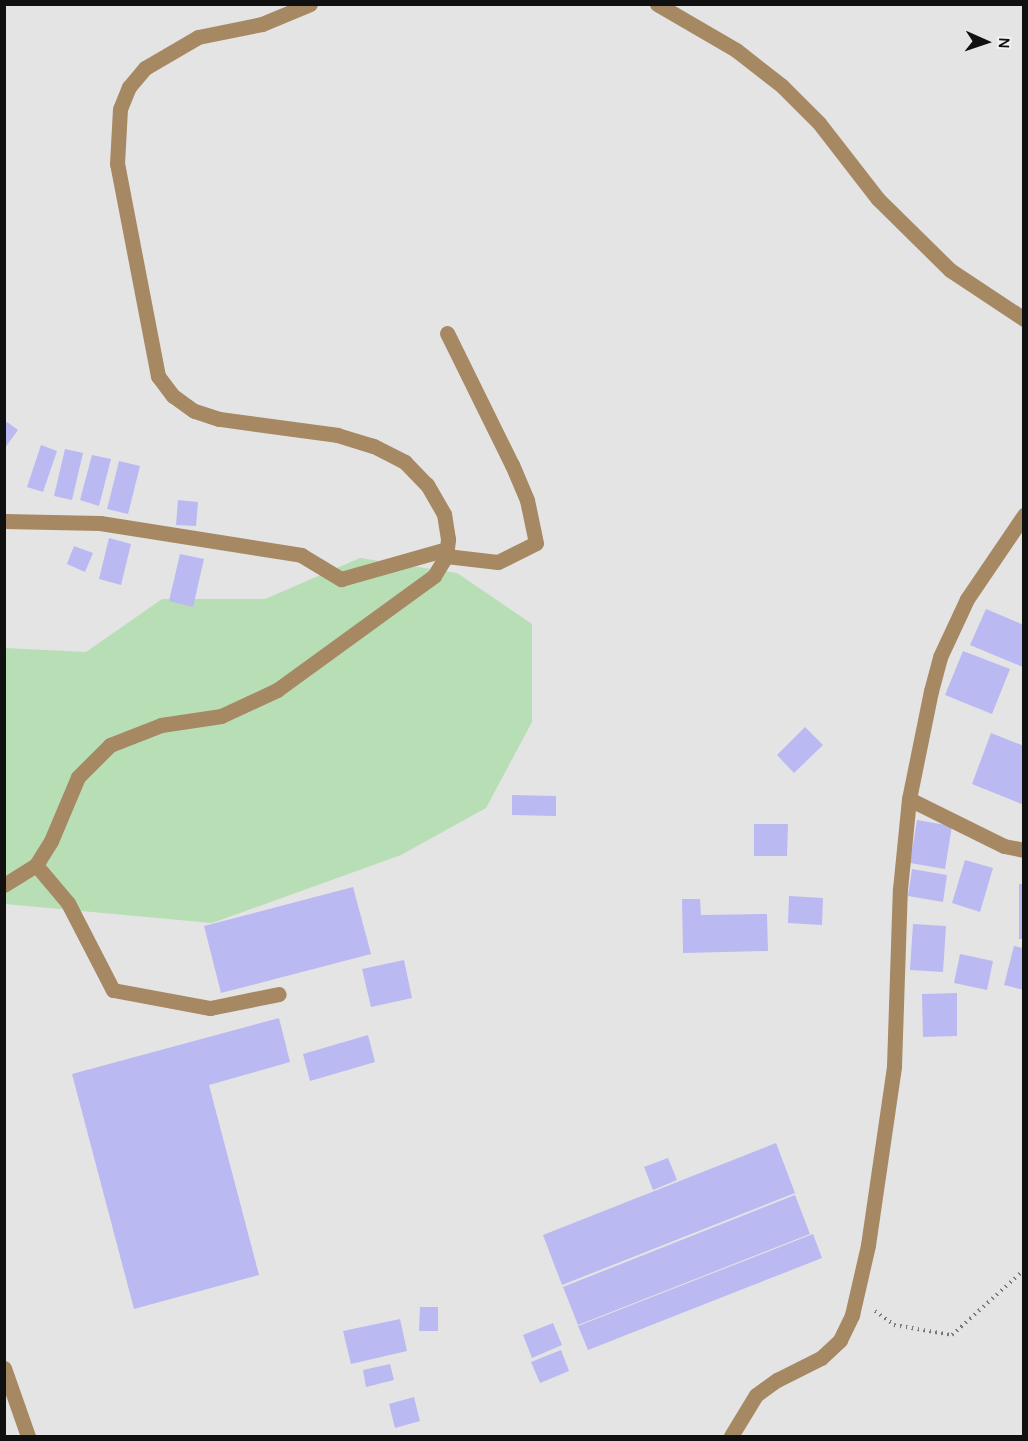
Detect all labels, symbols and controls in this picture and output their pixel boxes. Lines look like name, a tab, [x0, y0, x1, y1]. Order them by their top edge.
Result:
north arrow	[956, 12, 1016, 72]
text: N	[995, 37, 1014, 49]

